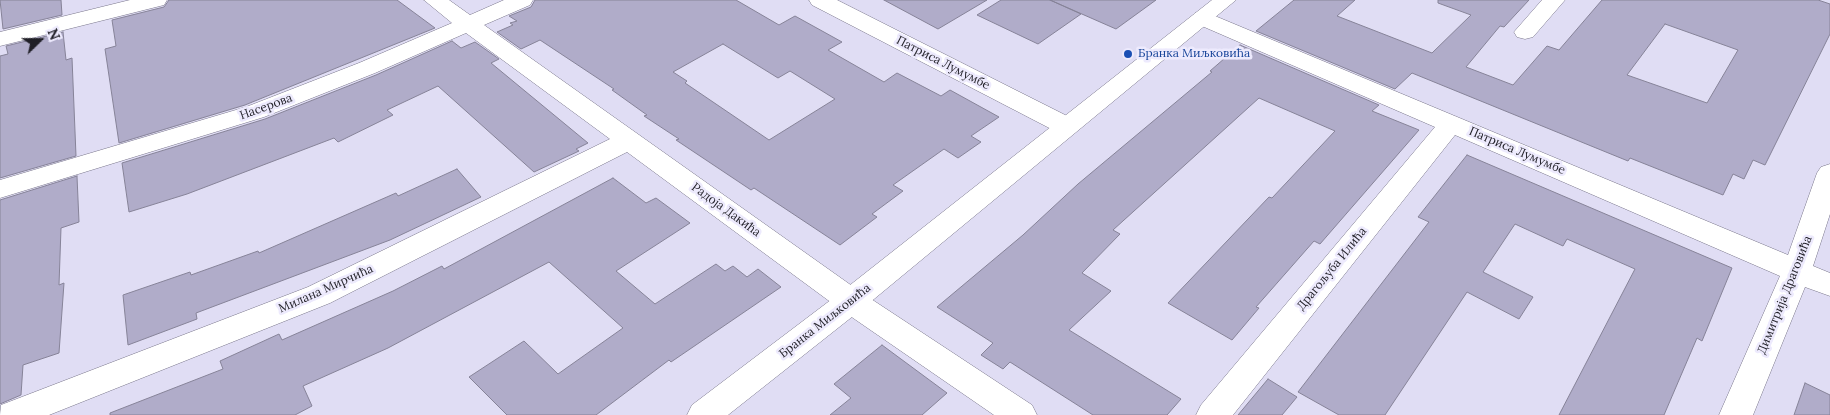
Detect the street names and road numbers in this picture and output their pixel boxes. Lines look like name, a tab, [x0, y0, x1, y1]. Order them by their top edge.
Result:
street label: Патриса Лумумбе	[894, 33, 992, 93]
street label: Насерова	[238, 91, 294, 123]
street label: Патриса Лумумбе	[1467, 124, 1567, 178]
street label: Радоја Дакића	[689, 180, 763, 240]
street label: Драгољуба Илића	[1294, 225, 1370, 313]
street label: Димитрија Драговића	[1755, 234, 1815, 356]
street label: Милана Мирчића	[277, 262, 375, 316]
street label: Бранка Миљковића	[776, 281, 874, 361]

